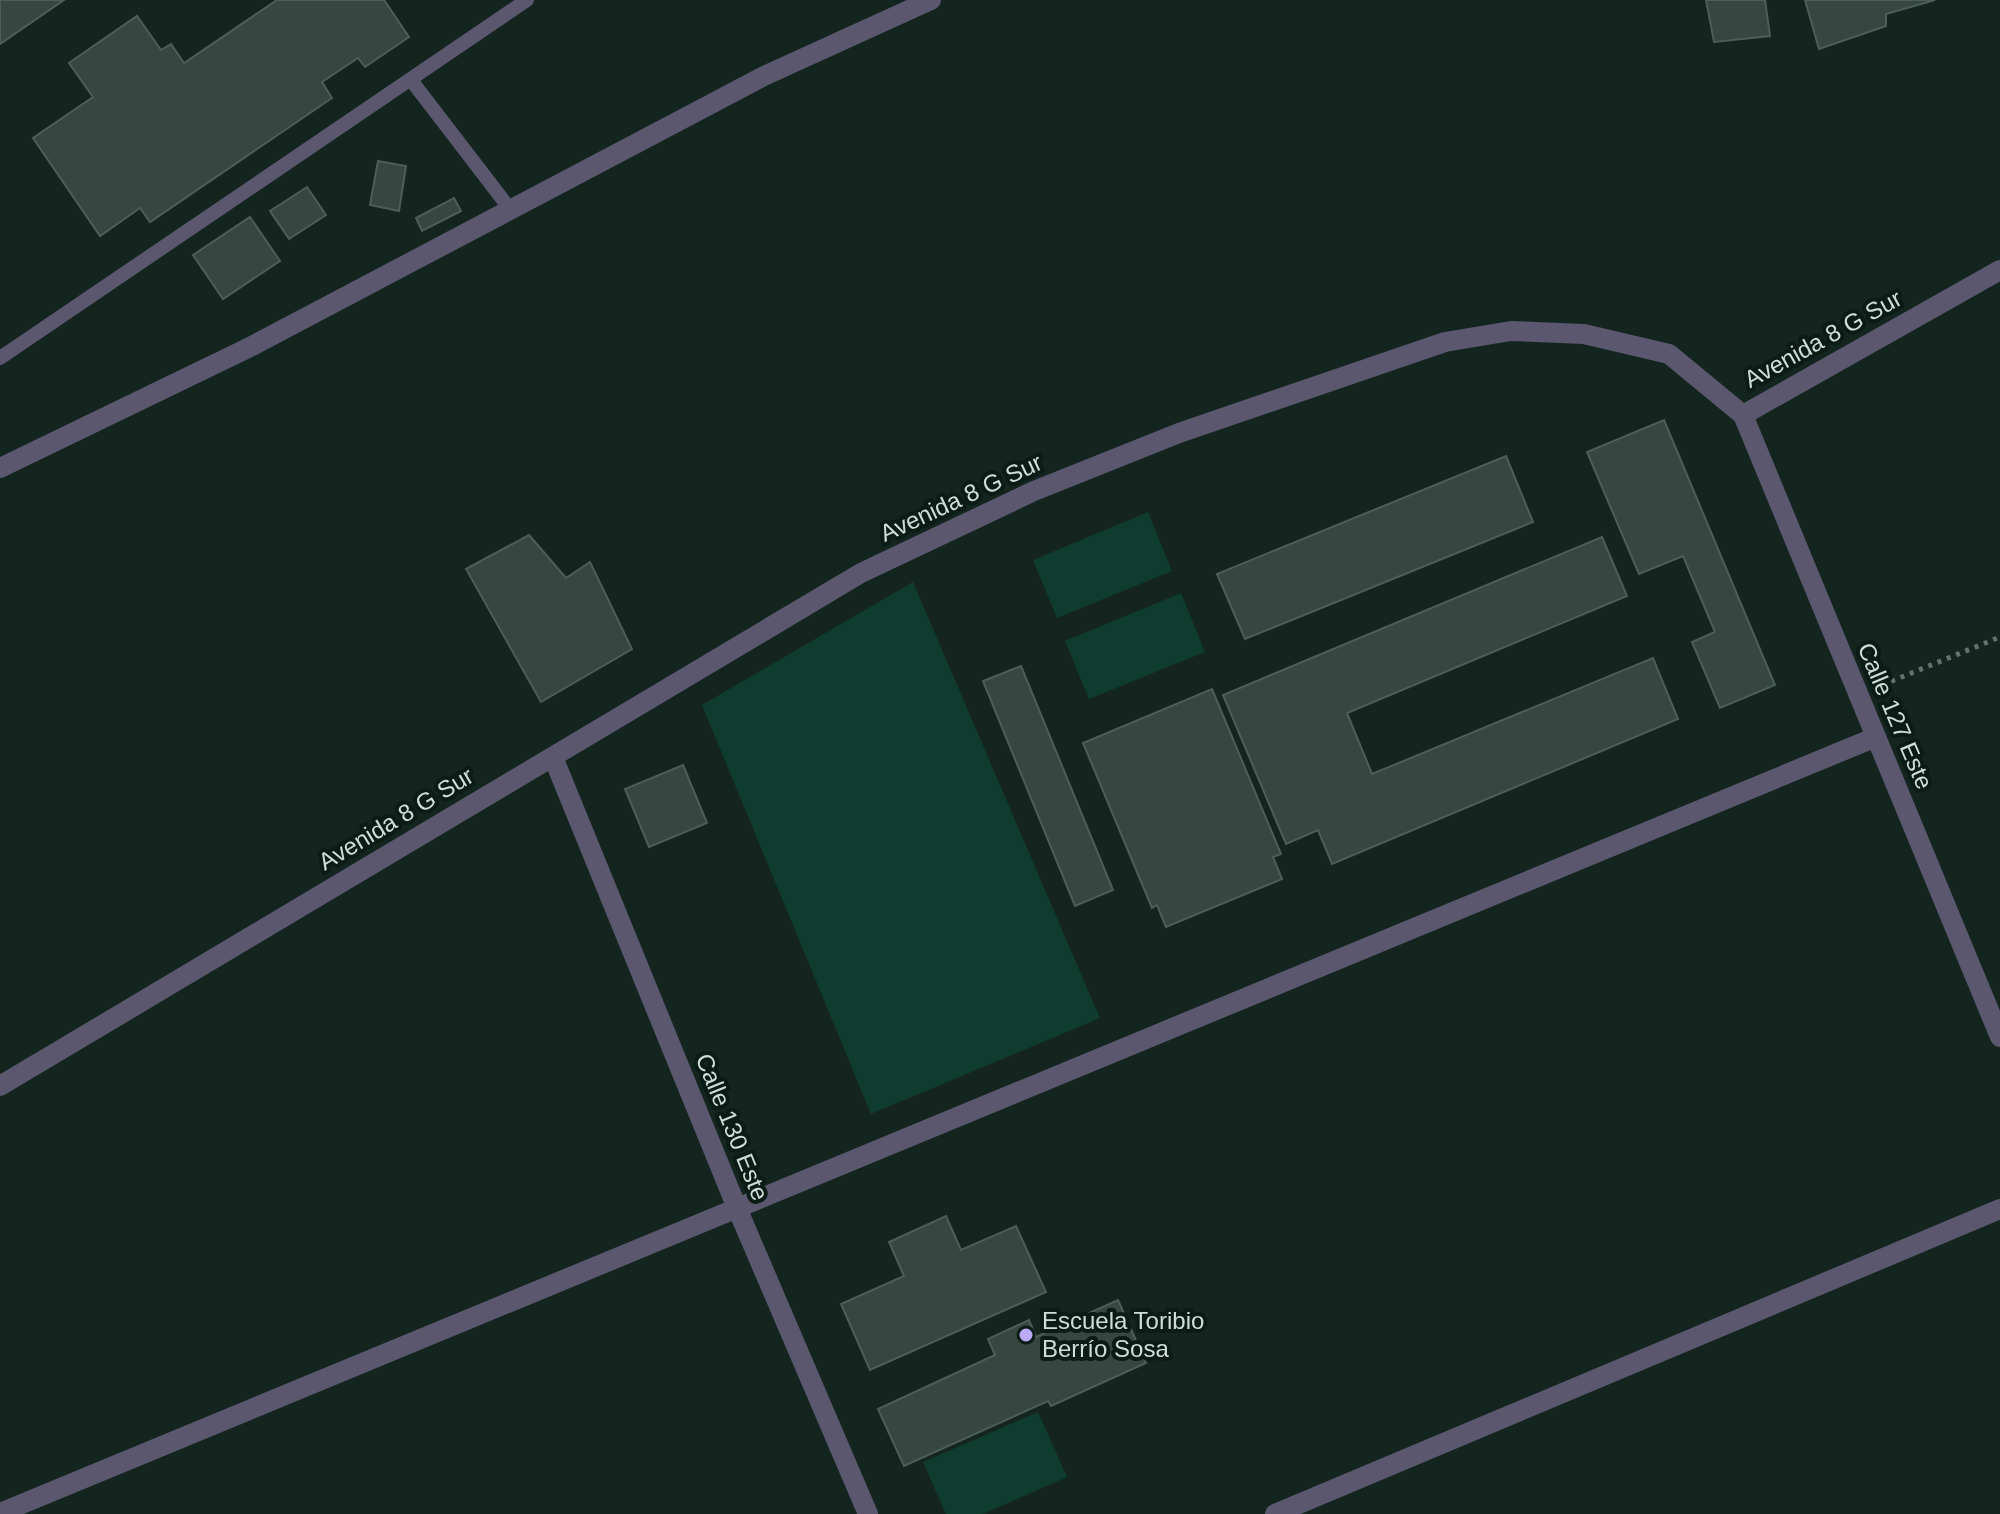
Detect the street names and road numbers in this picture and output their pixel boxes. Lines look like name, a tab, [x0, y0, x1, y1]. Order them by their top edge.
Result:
street label: Avenida 8 G Sur	[1739, 284, 1906, 393]
street label: Avenida 8 G Sur	[875, 448, 1046, 547]
street label: Calle 127 Este	[1853, 639, 1938, 793]
street label: Avenida 8 G Sur	[313, 762, 478, 875]
street label: Calle 130 Este	[691, 1049, 774, 1204]

